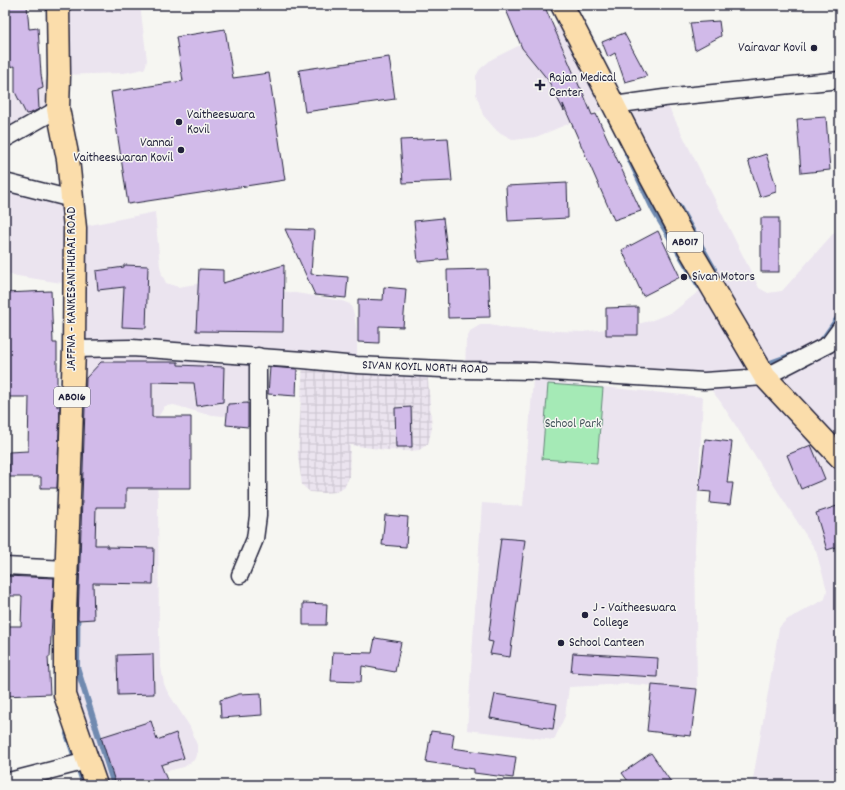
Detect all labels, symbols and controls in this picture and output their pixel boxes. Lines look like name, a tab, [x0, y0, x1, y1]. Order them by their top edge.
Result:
place label: Vairavar Kovil	[738, 39, 806, 58]
marker: Vairavar Kovil	[809, 43, 819, 53]
place label: Rajan Medical Center	[549, 69, 616, 103]
marker: Rajan Medical Center	[534, 79, 546, 91]
place label: Vaitheeswara Kovil	[187, 106, 256, 140]
marker: Vaitheeswara Kovil	[174, 117, 184, 127]
place label: Vannai Vaitheeswaran Kovil	[74, 134, 174, 168]
marker: Vannai Vaitheeswaran Kovil	[176, 145, 186, 155]
street label: JAFFNA - KANKESANTHURAI ROAD	[63, 207, 82, 371]
road number: AB017	[667, 232, 703, 252]
place label: Sivan Motors	[692, 268, 755, 287]
marker: Sivan Motors	[679, 272, 689, 282]
street label: SIVAN KOYIL NORTH ROAD	[362, 356, 488, 380]
road number: AB016	[54, 387, 90, 407]
park label: School Park	[545, 415, 601, 434]
place label: J - Vaitheeswara College	[593, 599, 677, 633]
marker: J - Vaitheeswara College	[580, 610, 590, 620]
place label: School Canteen	[569, 634, 644, 653]
marker: School Canteen	[556, 638, 566, 648]

